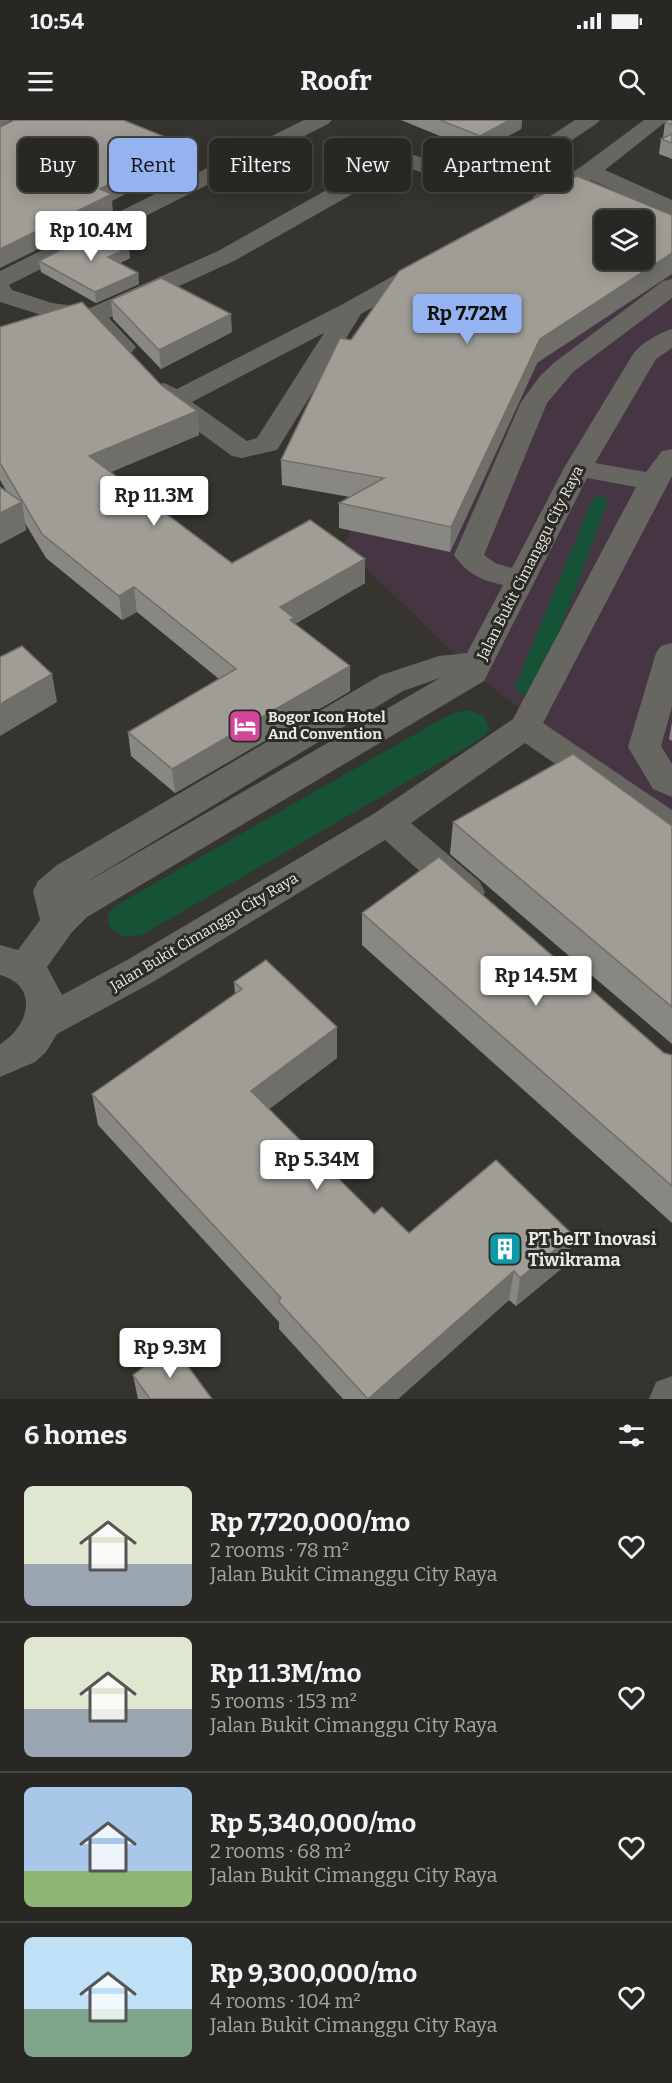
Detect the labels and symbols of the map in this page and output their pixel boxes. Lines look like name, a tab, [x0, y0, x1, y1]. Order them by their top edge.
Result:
pin: Rp 10.4M	[29, 211, 153, 262]
pin: Rp 7.72M	[405, 294, 529, 345]
street label: Jalan Bukit Cimanggu City Raya	[473, 463, 587, 664]
pin: Rp 11.3M	[92, 476, 216, 527]
hotel icon: Bogor Icon Hotel And Convention	[227, 708, 263, 744]
place label: Bogor Icon Hotel And Convention	[268, 708, 386, 743]
street label: Jalan Bukit Cimanggu City Raya	[106, 869, 301, 996]
pin: Rp 14.5M	[474, 956, 598, 1007]
pin: Rp 5.34M	[255, 1140, 379, 1191]
place label: PT beIT Inovasi Tiwikrama	[528, 1228, 657, 1271]
building icon: PT beIT Inovasi Tiwikrama	[487, 1231, 523, 1267]
pin: Rp 9.3M	[115, 1328, 225, 1379]

